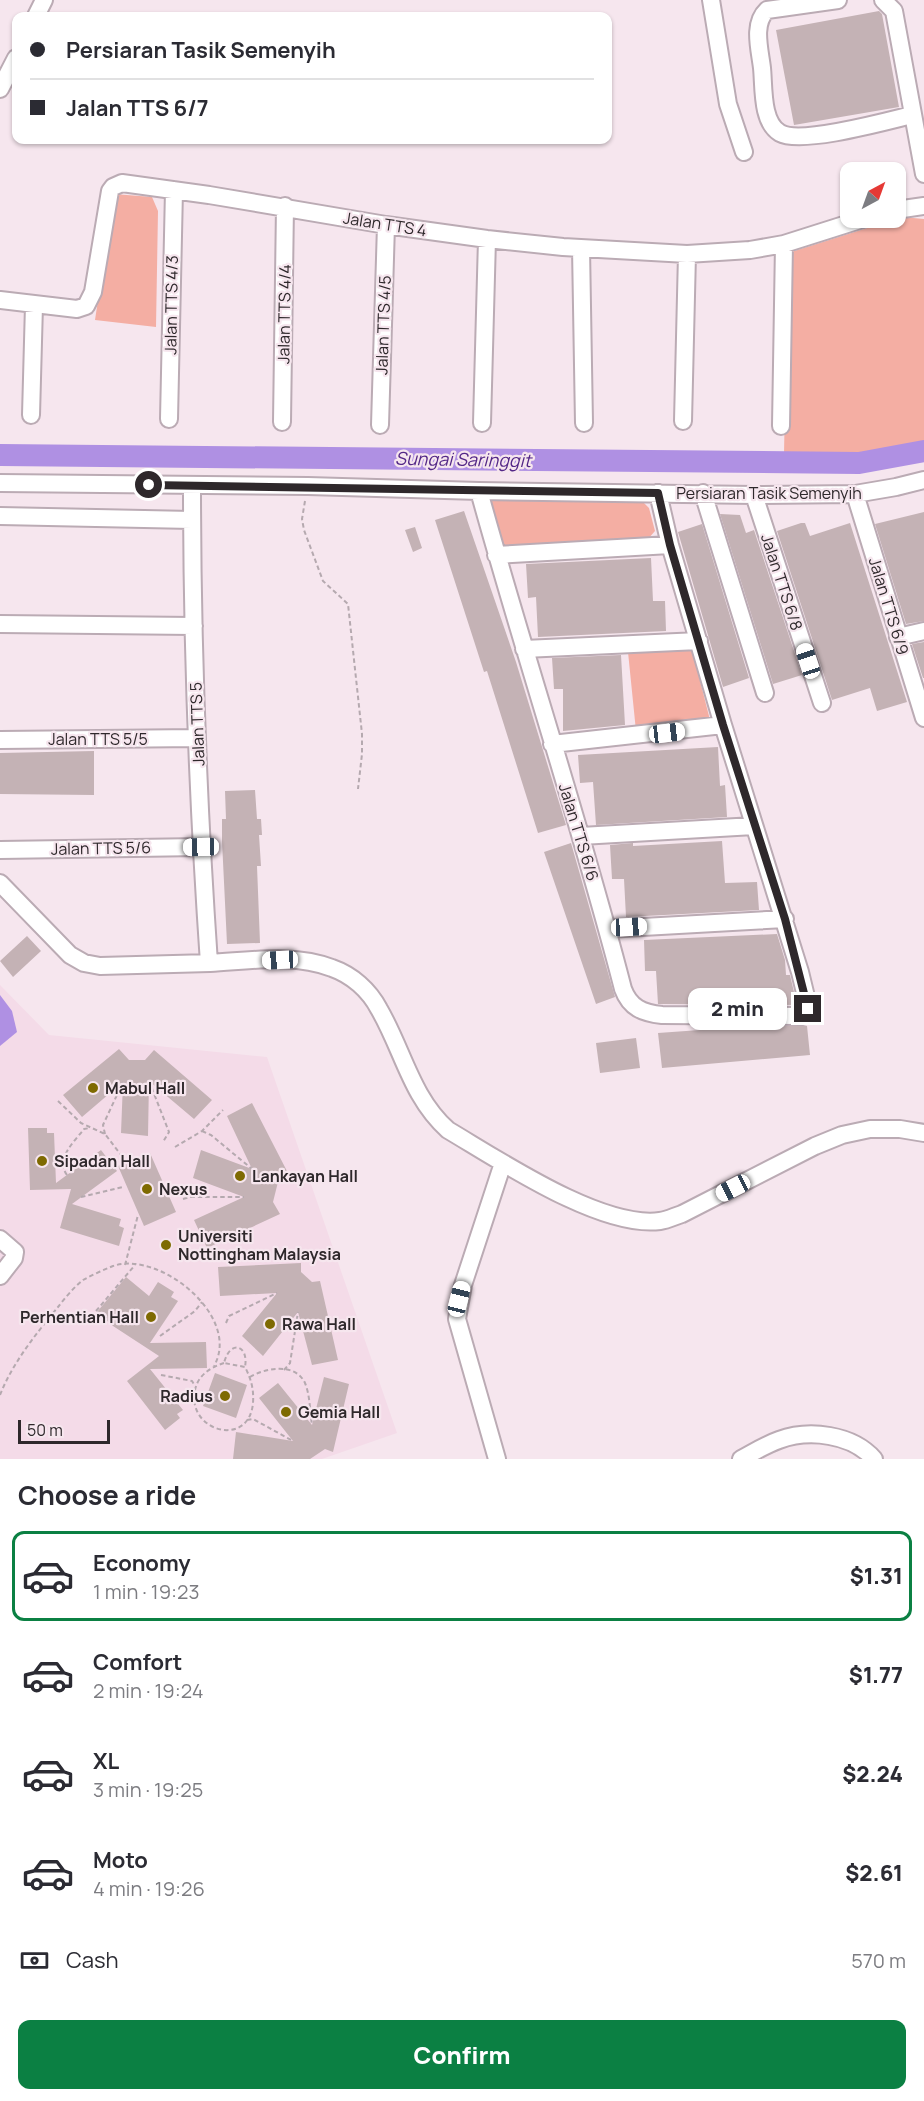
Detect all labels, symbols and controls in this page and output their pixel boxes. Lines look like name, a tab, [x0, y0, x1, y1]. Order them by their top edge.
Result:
text: Persiaran Tasik Semenyih	[66, 35, 336, 65]
text: Jalan TTS 6/7	[66, 93, 209, 123]
north arrow	[840, 162, 906, 228]
map controls	[840, 162, 906, 228]
street label: Jalan TTS 4	[342, 207, 428, 241]
street label: Jalan TTS 4/3	[159, 255, 183, 355]
street label: Jalan TTS 4/4	[272, 264, 296, 364]
street label: Jalan TTS 4/5	[370, 275, 396, 375]
water label: Sungai Saringgit	[395, 446, 533, 472]
route start	[135, 471, 162, 498]
street label: Persiaran Tasik Semenyih	[676, 482, 862, 504]
street label: Jalan TTS 6/8	[756, 531, 808, 633]
street label: Jalan TTS 6/9	[864, 555, 914, 657]
car	[794, 641, 822, 681]
street label: Jalan TTS 5	[185, 682, 209, 766]
car	[648, 722, 686, 744]
street label: Jalan TTS 5/5	[48, 728, 148, 750]
street label: Jalan TTS 6/6	[554, 781, 604, 883]
street label: Jalan TTS 5/6	[51, 836, 151, 860]
car	[183, 838, 219, 856]
car	[611, 917, 647, 937]
car	[262, 950, 298, 970]
callout: 2 min	[688, 988, 787, 1030]
text: 2 min	[711, 995, 764, 1022]
route end	[794, 995, 821, 1022]
place label: Mabul Hall	[105, 1077, 185, 1099]
marker: Mabul Hall	[86, 1081, 100, 1095]
place label: Sipadan Hall	[54, 1150, 150, 1172]
marker: Sipadan Hall	[35, 1154, 49, 1168]
place label: Lankayan Hall	[252, 1165, 358, 1187]
marker: Lankayan Hall	[233, 1169, 247, 1183]
car	[713, 1172, 753, 1204]
place label: Nexus	[159, 1178, 208, 1200]
marker: Nexus	[140, 1182, 154, 1196]
place label: Universiti Nottingham Malaysia	[178, 1225, 341, 1265]
marker: Universiti Nottingham Malaysia	[159, 1238, 173, 1252]
car	[446, 1279, 472, 1319]
place label: Perhentian Hall	[20, 1306, 139, 1328]
marker: Perhentian Hall	[144, 1310, 158, 1324]
place label: Rawa Hall	[282, 1313, 356, 1335]
marker: Rawa Hall	[263, 1317, 277, 1331]
place label: Radius	[160, 1385, 213, 1407]
marker: Radius	[218, 1389, 232, 1403]
place label: Gemia Hall	[298, 1401, 380, 1423]
marker: Gemia Hall	[279, 1405, 293, 1419]
scale bar	[18, 1417, 110, 1444]
text: 50 m	[27, 1419, 63, 1441]
text: Choose a ride	[18, 1476, 196, 1513]
text: Economy	[93, 1548, 191, 1578]
icon: car	[21, 1549, 75, 1603]
text: $1.31	[850, 1561, 903, 1591]
text: 1 min · 19:23	[93, 1578, 200, 1605]
text: Comfort	[93, 1647, 182, 1677]
icon: car	[21, 1648, 75, 1702]
text: $1.77	[849, 1660, 903, 1690]
text: 2 min · 19:24	[93, 1677, 203, 1704]
text: XL	[93, 1746, 119, 1776]
icon: car	[21, 1747, 75, 1801]
text: $2.24	[842, 1759, 903, 1789]
text: 3 min · 19:25	[93, 1776, 203, 1803]
text: Moto	[93, 1845, 148, 1875]
icon: car	[21, 1846, 75, 1900]
text: $2.61	[845, 1858, 903, 1888]
text: 4 min · 19:26	[93, 1875, 205, 1902]
icon: cash	[18, 1944, 51, 1977]
text: Cash	[66, 1945, 119, 1975]
text: 570 m	[851, 1947, 906, 1974]
button: Confirm	[18, 2020, 906, 2089]

